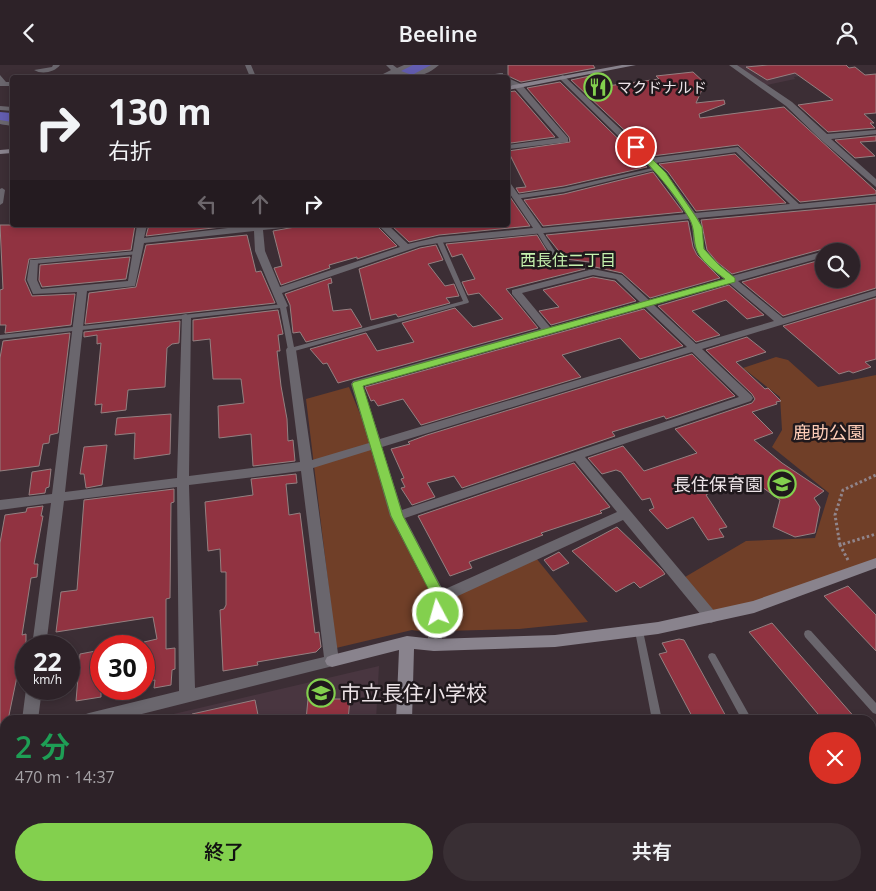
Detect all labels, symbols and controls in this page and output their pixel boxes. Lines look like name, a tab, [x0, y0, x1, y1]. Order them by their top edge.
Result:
text: Beeline	[399, 18, 477, 48]
icon: back	[15, 19, 43, 47]
icon: person	[833, 19, 861, 47]
restaurant icon: マクドナルド	[583, 72, 613, 102]
place label: マクドナルド	[617, 77, 707, 97]
text: 130 m	[108, 88, 212, 135]
icon: right	[25, 95, 90, 160]
pin	[615, 126, 657, 168]
icon: arrive	[622, 133, 650, 161]
text: 右折	[108, 135, 152, 165]
icon: left	[193, 190, 221, 218]
icon: ahead	[246, 190, 274, 218]
icon: right	[299, 190, 327, 218]
map controls	[815, 243, 860, 288]
button: search	[815, 243, 860, 288]
district label: 西長住二丁目	[520, 249, 616, 271]
park label: 鹿助公園	[793, 420, 865, 444]
school or university icon: 長住保育園	[767, 469, 797, 499]
place label: 長住保育園	[673, 472, 763, 496]
position arrow	[411, 586, 463, 638]
speed limit sign: 30	[90, 635, 155, 700]
text: 22	[33, 644, 62, 678]
text: km/h	[33, 671, 62, 688]
school or university icon: 市立長住小学校	[306, 678, 336, 708]
place label: 市立長住小学校	[340, 679, 487, 707]
text: 2 分	[15, 726, 70, 767]
button: close	[809, 732, 861, 784]
text: 470 m · 14:37	[15, 766, 115, 788]
button: 終了	[15, 823, 433, 881]
button: 共有	[443, 823, 861, 881]

